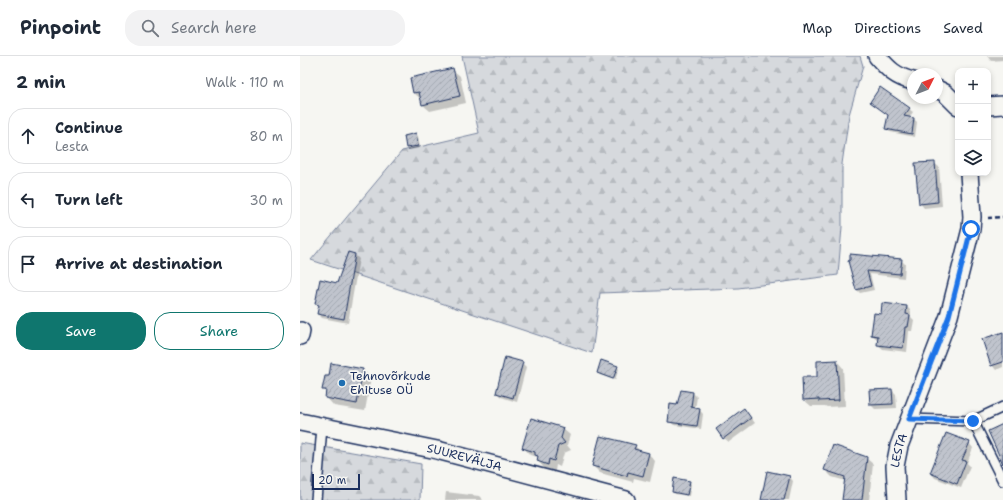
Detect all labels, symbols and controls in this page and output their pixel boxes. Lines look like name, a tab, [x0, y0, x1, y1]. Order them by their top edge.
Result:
search box	[125, 10, 405, 46]
text: Pinpoint	[20, 15, 101, 40]
icon: search	[139, 17, 161, 39]
text: Search here	[171, 18, 257, 38]
text: Map	[803, 19, 833, 37]
text: Directions	[855, 19, 921, 37]
text: Saved	[943, 19, 983, 37]
north arrow	[907, 68, 943, 104]
map controls	[955, 68, 991, 176]
button: +	[955, 68, 991, 104]
text: 2 min	[16, 71, 66, 93]
text: Walk · 110 m	[205, 74, 284, 91]
button: −	[955, 104, 991, 140]
text: Continue	[55, 118, 123, 138]
icon: ahead	[17, 125, 39, 147]
text: 80 m	[249, 128, 283, 145]
text: Lesta	[55, 138, 89, 155]
button: layers	[955, 140, 991, 176]
icon: left	[17, 189, 39, 211]
text: Turn left	[55, 190, 123, 210]
text: 30 m	[249, 192, 283, 209]
route start	[962, 220, 980, 238]
icon: arrive	[17, 253, 39, 275]
text: Arrive at destination	[55, 254, 223, 274]
button: Save	[16, 312, 146, 350]
button: Share	[154, 312, 284, 350]
place label: Tehnovõrkude Ehituse OÜ	[350, 368, 431, 398]
marker: Tehnovõrkude Ehituse OÜ	[337, 378, 347, 388]
route end	[964, 412, 982, 430]
street label: LESTA	[887, 431, 911, 469]
street label: SUUREVÄLJA	[425, 440, 504, 475]
scale bar	[312, 472, 360, 491]
text: 20 m	[318, 473, 346, 488]

